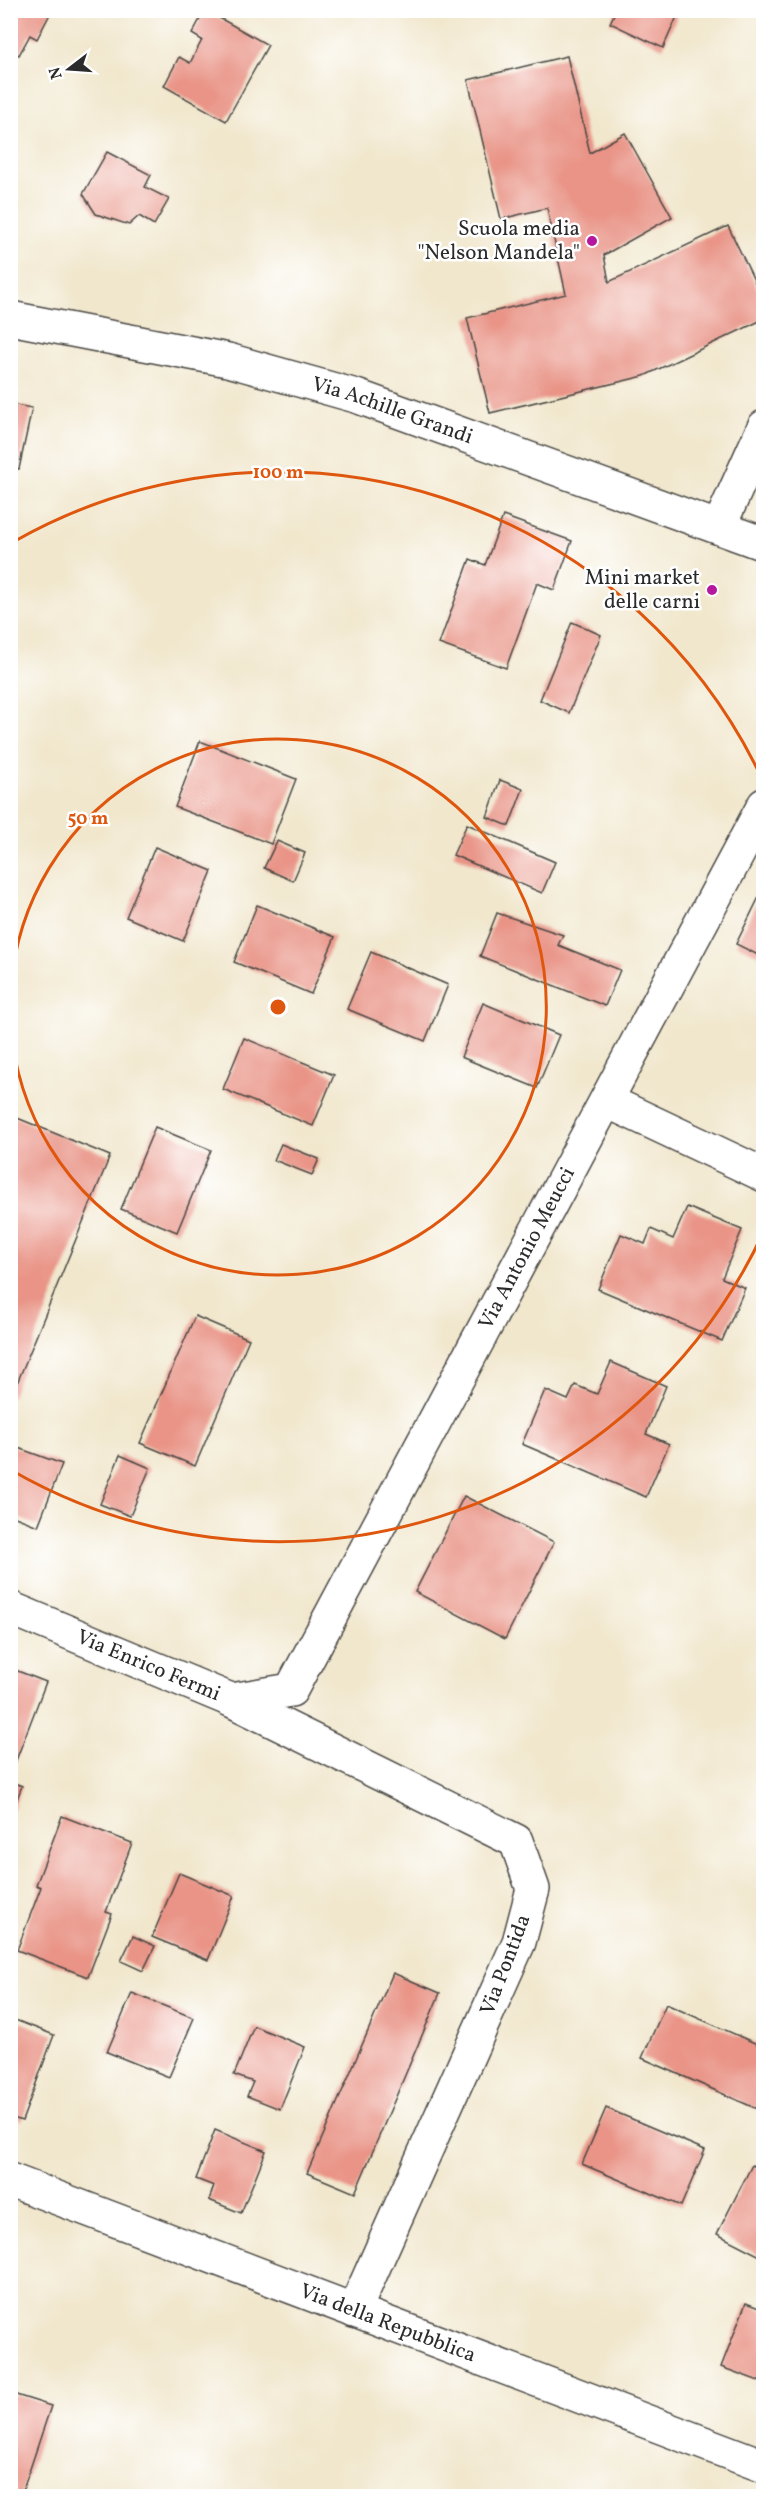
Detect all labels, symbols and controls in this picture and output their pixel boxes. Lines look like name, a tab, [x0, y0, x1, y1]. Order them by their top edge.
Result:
north arrow	[39, 39, 99, 99]
text: N	[44, 64, 69, 82]
place label: Scuola media "Nelson Mandela"	[417, 215, 580, 268]
marker: Scuola media "Nelson Mandela"	[585, 234, 599, 248]
street label: Via Achille Grandi	[309, 370, 477, 452]
text: 100 m	[253, 461, 303, 486]
place label: Mini market delle carni	[585, 564, 700, 617]
marker: Mini market delle carni	[705, 583, 719, 597]
text: 50 m	[68, 807, 108, 832]
centre of rings	[268, 997, 288, 1017]
street label: Via Antonio Meucci	[472, 1162, 582, 1335]
street label: Via Enrico Fermi	[72, 1623, 225, 1709]
street label: Via Pontida	[474, 1910, 538, 2020]
street label: Via della Repubblica	[296, 2277, 480, 2370]

